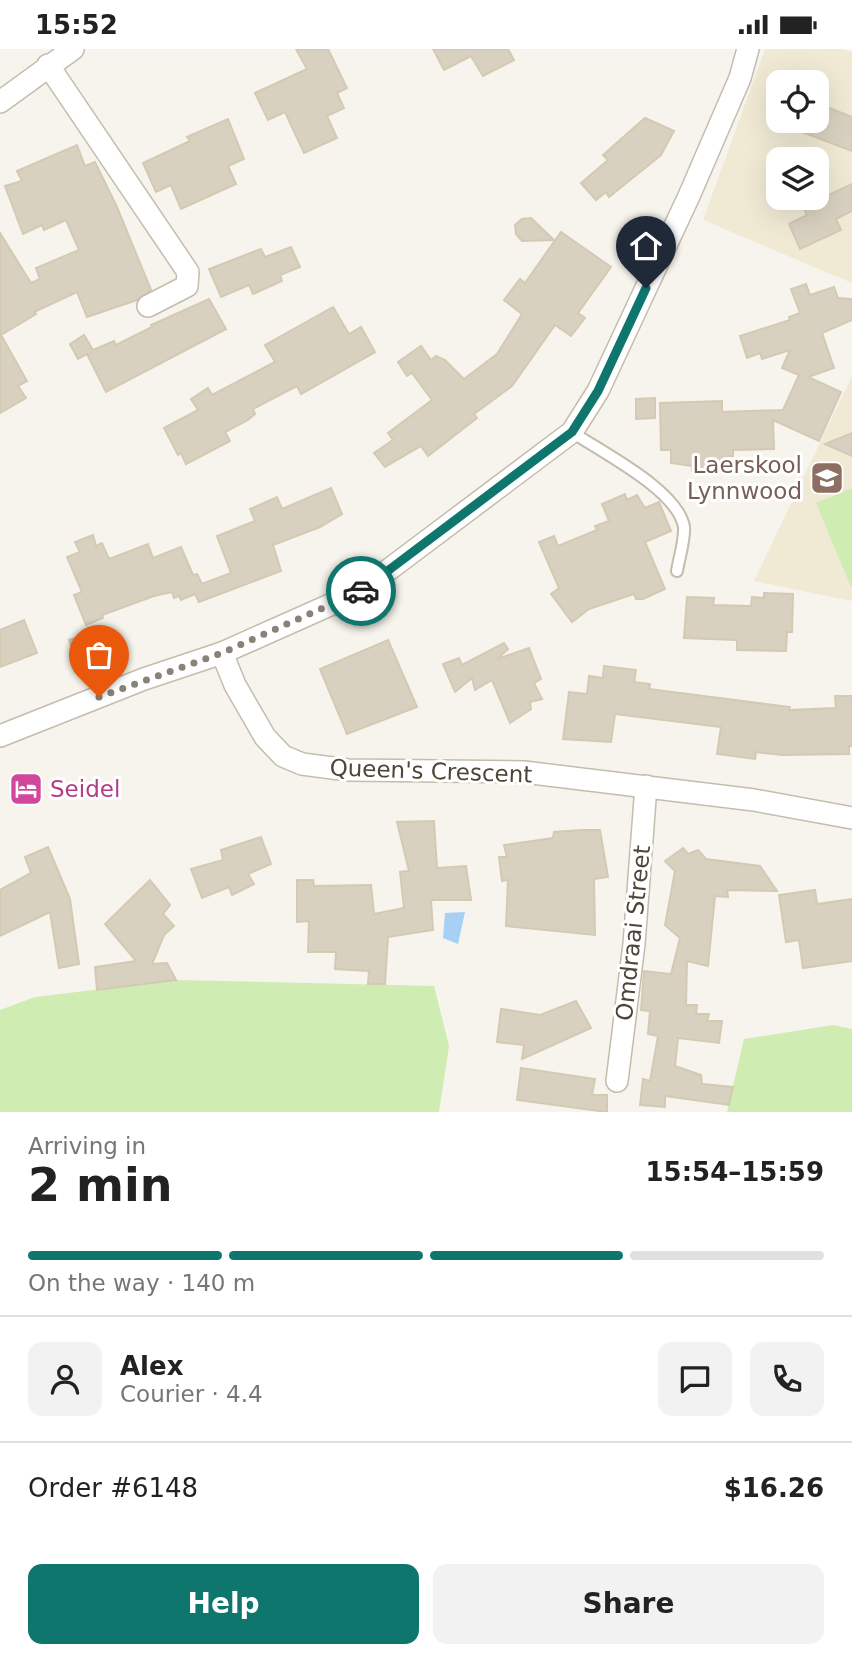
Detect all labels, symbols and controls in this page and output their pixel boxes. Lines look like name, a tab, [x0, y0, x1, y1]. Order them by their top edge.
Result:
text: 15:52	[35, 10, 118, 40]
map controls	[766, 70, 829, 210]
button: locate	[766, 70, 829, 133]
button: layers	[766, 147, 829, 210]
pin	[616, 216, 676, 288]
icon: home	[627, 227, 665, 265]
place label: Laerskool Lynnwood	[687, 452, 802, 504]
school or university icon: Laerskool Lynnwood	[808, 459, 846, 497]
courier	[326, 556, 396, 626]
icon: car	[342, 572, 380, 610]
pin	[69, 625, 129, 697]
icon: bag	[80, 636, 118, 674]
street label: Queen's Crescent	[329, 754, 533, 788]
hotel icon: Seidel	[7, 770, 45, 808]
place label: Seidel	[50, 776, 120, 802]
street label: Omdraai Street	[611, 844, 655, 1022]
text: Arriving in	[28, 1133, 146, 1159]
text: 15:54–15:59	[645, 1157, 824, 1187]
text: 2 min	[28, 1158, 172, 1212]
text: On the way · 140 m	[28, 1270, 255, 1296]
button: person	[28, 1342, 102, 1416]
button: chat	[658, 1342, 732, 1416]
button: phone	[750, 1342, 824, 1416]
text: Alex	[120, 1351, 183, 1381]
text: Courier · 4.4	[120, 1381, 263, 1407]
text: Order #6148	[28, 1473, 198, 1503]
text: $16.26	[724, 1473, 824, 1503]
button: Help	[28, 1564, 419, 1644]
button: Share	[433, 1564, 824, 1644]

